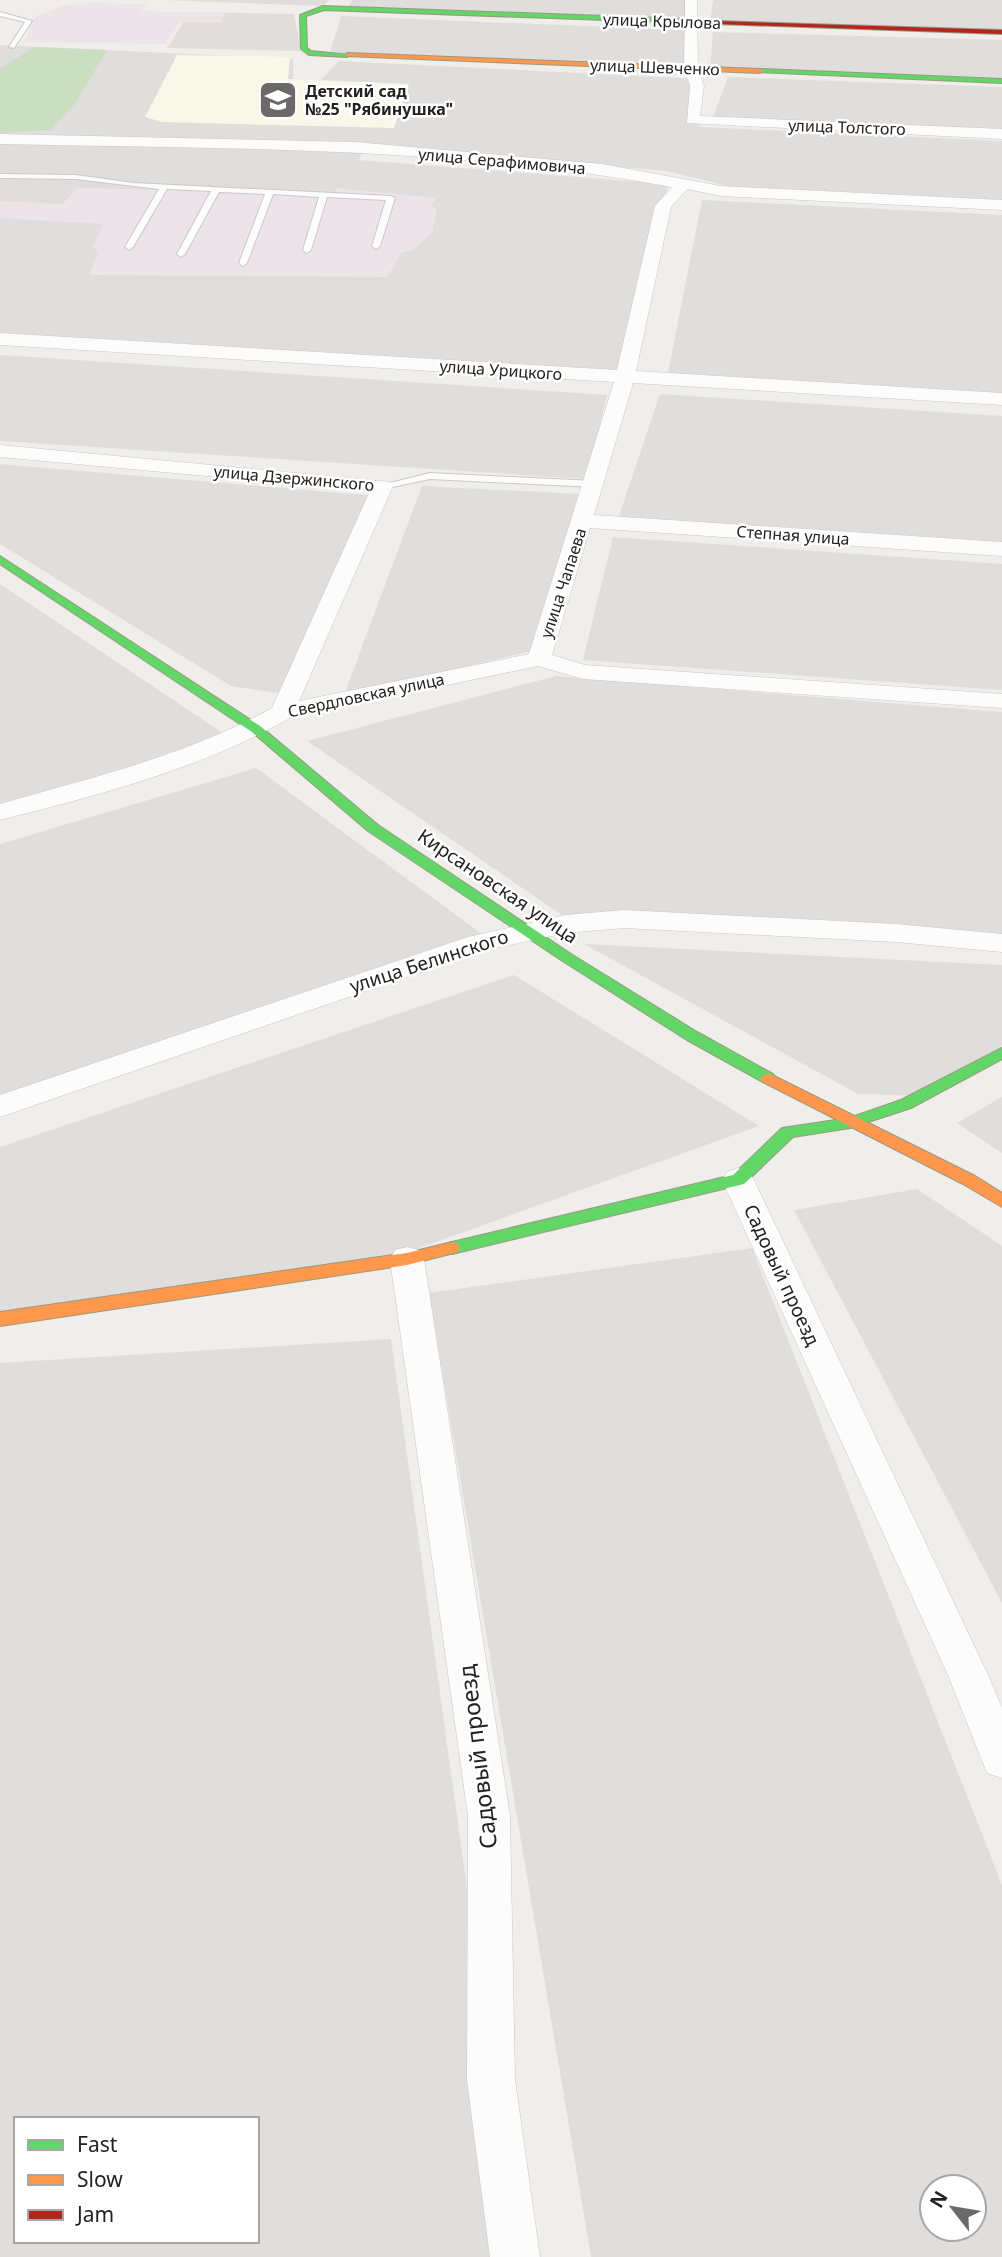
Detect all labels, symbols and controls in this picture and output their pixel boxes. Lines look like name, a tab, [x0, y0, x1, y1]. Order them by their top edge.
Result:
street label: улица Крылова	[603, 8, 721, 34]
street label: улица Шевченко	[590, 54, 720, 80]
school or university icon: Детский сад №25 "Рябинушка"	[257, 79, 299, 121]
place label: Детский сад №25 "Рябинушка"	[305, 80, 453, 120]
street label: улица Толстого	[788, 114, 906, 140]
street label: улица Серафимовича	[417, 143, 587, 179]
street label: улица Урицкого	[439, 355, 563, 385]
street label: улица Дзержинского	[213, 460, 375, 496]
street label: Степная улица	[736, 520, 850, 550]
street label: улица Чапаева	[535, 525, 591, 641]
street label: Свердловская улица	[286, 668, 446, 722]
street label: Кирсановская улица	[413, 823, 583, 949]
street label: улица Белинского	[346, 923, 512, 999]
street label: Садовый проезд	[738, 1200, 826, 1350]
street label: Садовый проезд	[450, 1663, 504, 1851]
legend	[14, 2117, 259, 2243]
text: Fast	[77, 2130, 118, 2158]
text: Slow	[77, 2165, 123, 2193]
north arrow	[918, 2173, 988, 2243]
text: N	[923, 2186, 954, 2213]
text: Jam	[75, 2200, 114, 2228]

